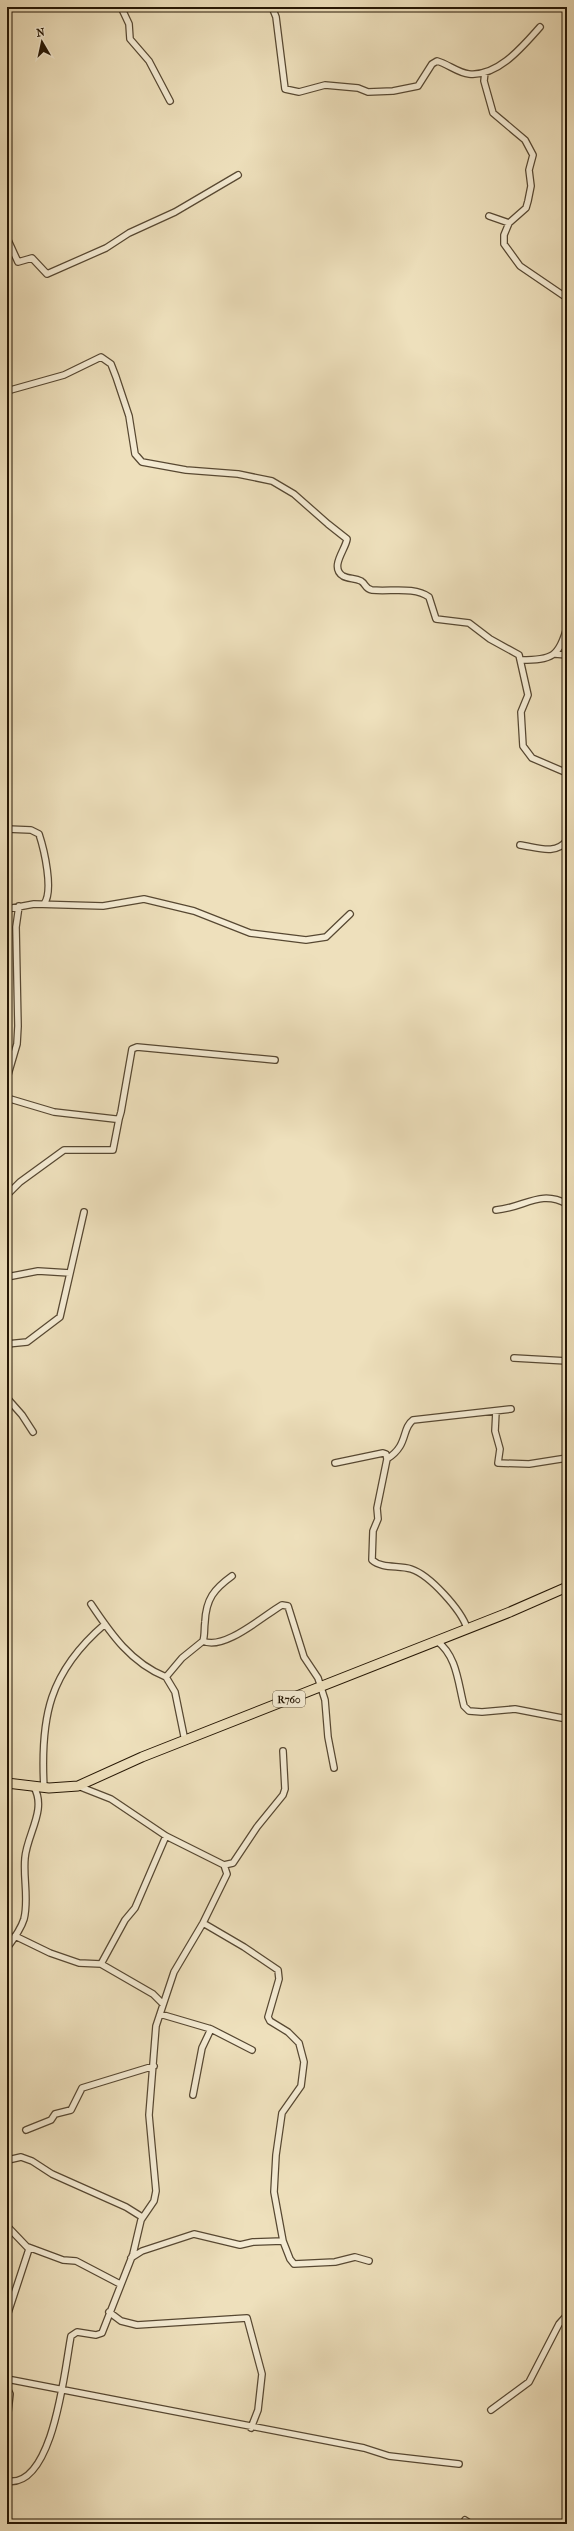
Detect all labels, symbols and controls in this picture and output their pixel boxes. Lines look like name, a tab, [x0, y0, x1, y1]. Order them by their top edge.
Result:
north arrow	[22, 22, 62, 62]
text: N	[35, 25, 46, 40]
road number: R760	[273, 1691, 305, 1707]

